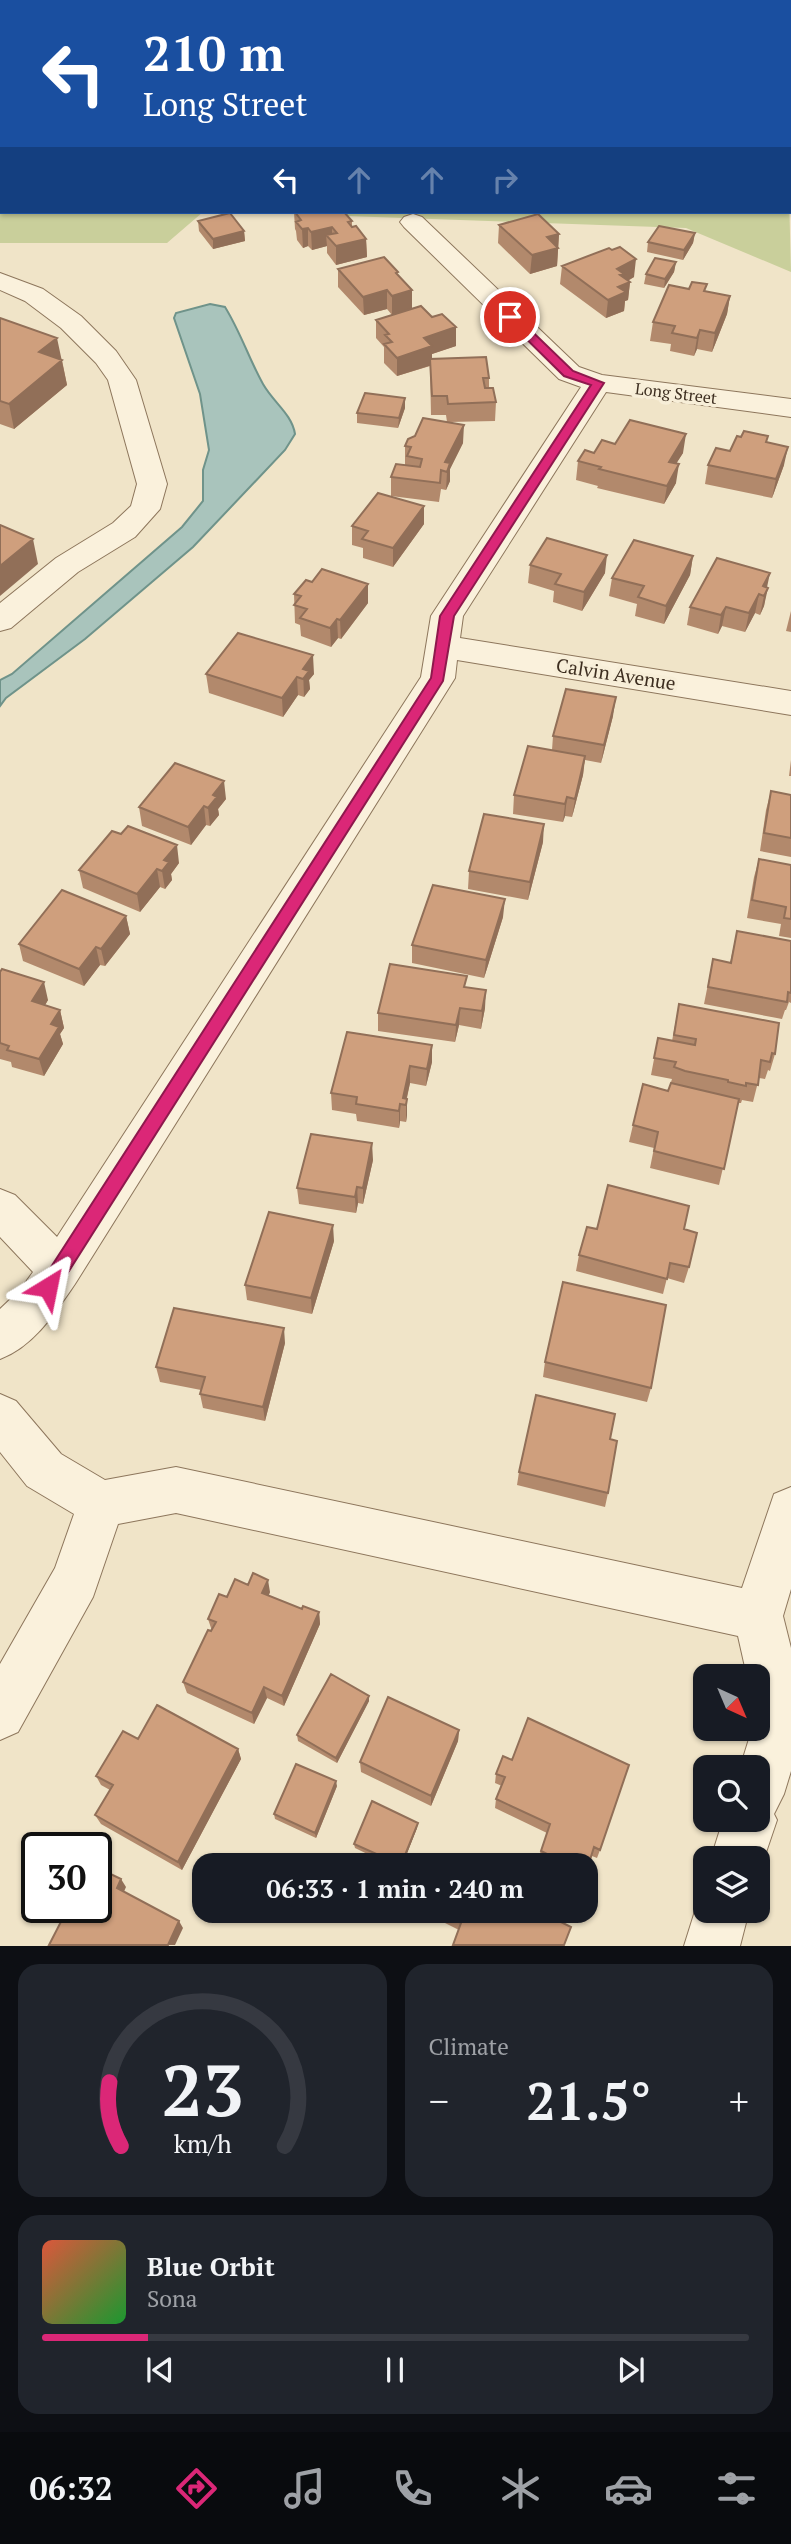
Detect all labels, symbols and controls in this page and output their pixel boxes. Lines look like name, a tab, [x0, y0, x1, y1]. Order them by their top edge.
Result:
text: 210 m	[143, 20, 285, 85]
icon: left	[28, 28, 119, 119]
text: Long Street	[143, 83, 307, 125]
icon: left	[267, 161, 305, 199]
icon: ahead	[340, 161, 378, 199]
icon: ahead	[413, 161, 451, 199]
icon: right	[486, 161, 524, 199]
pin	[480, 287, 540, 347]
icon: arrive	[491, 298, 529, 336]
street label: Long Street	[634, 377, 718, 409]
street label: Calvin Avenue	[555, 652, 678, 695]
position arrow	[11, 1250, 85, 1324]
north arrow	[693, 1664, 770, 1741]
map controls	[693, 1664, 770, 1923]
button: search	[693, 1755, 770, 1832]
speed limit sign: 30	[21, 1832, 112, 1923]
button: layers	[693, 1846, 770, 1923]
text: 06:33 · 1 min · 240 m	[266, 1871, 524, 1905]
text: Climate	[429, 2031, 509, 2062]
text: 23	[161, 2041, 243, 2138]
text: 21.5°	[526, 2066, 651, 2135]
text: −	[429, 2076, 449, 2126]
text: +	[729, 2076, 749, 2126]
text: km/h	[173, 2127, 231, 2160]
text: Blue Orbit	[147, 2249, 275, 2283]
text: Sona	[147, 2283, 197, 2314]
icon: previous	[141, 2351, 179, 2389]
icon: pause	[376, 2351, 414, 2389]
icon: next	[612, 2351, 650, 2389]
icon: directions	[172, 2464, 221, 2513]
icon: music	[280, 2464, 329, 2513]
icon: phone	[388, 2464, 437, 2513]
icon: climate	[496, 2464, 545, 2513]
icon: car	[604, 2464, 653, 2513]
icon: filters	[712, 2464, 761, 2513]
text: 06:32	[30, 2467, 113, 2509]

